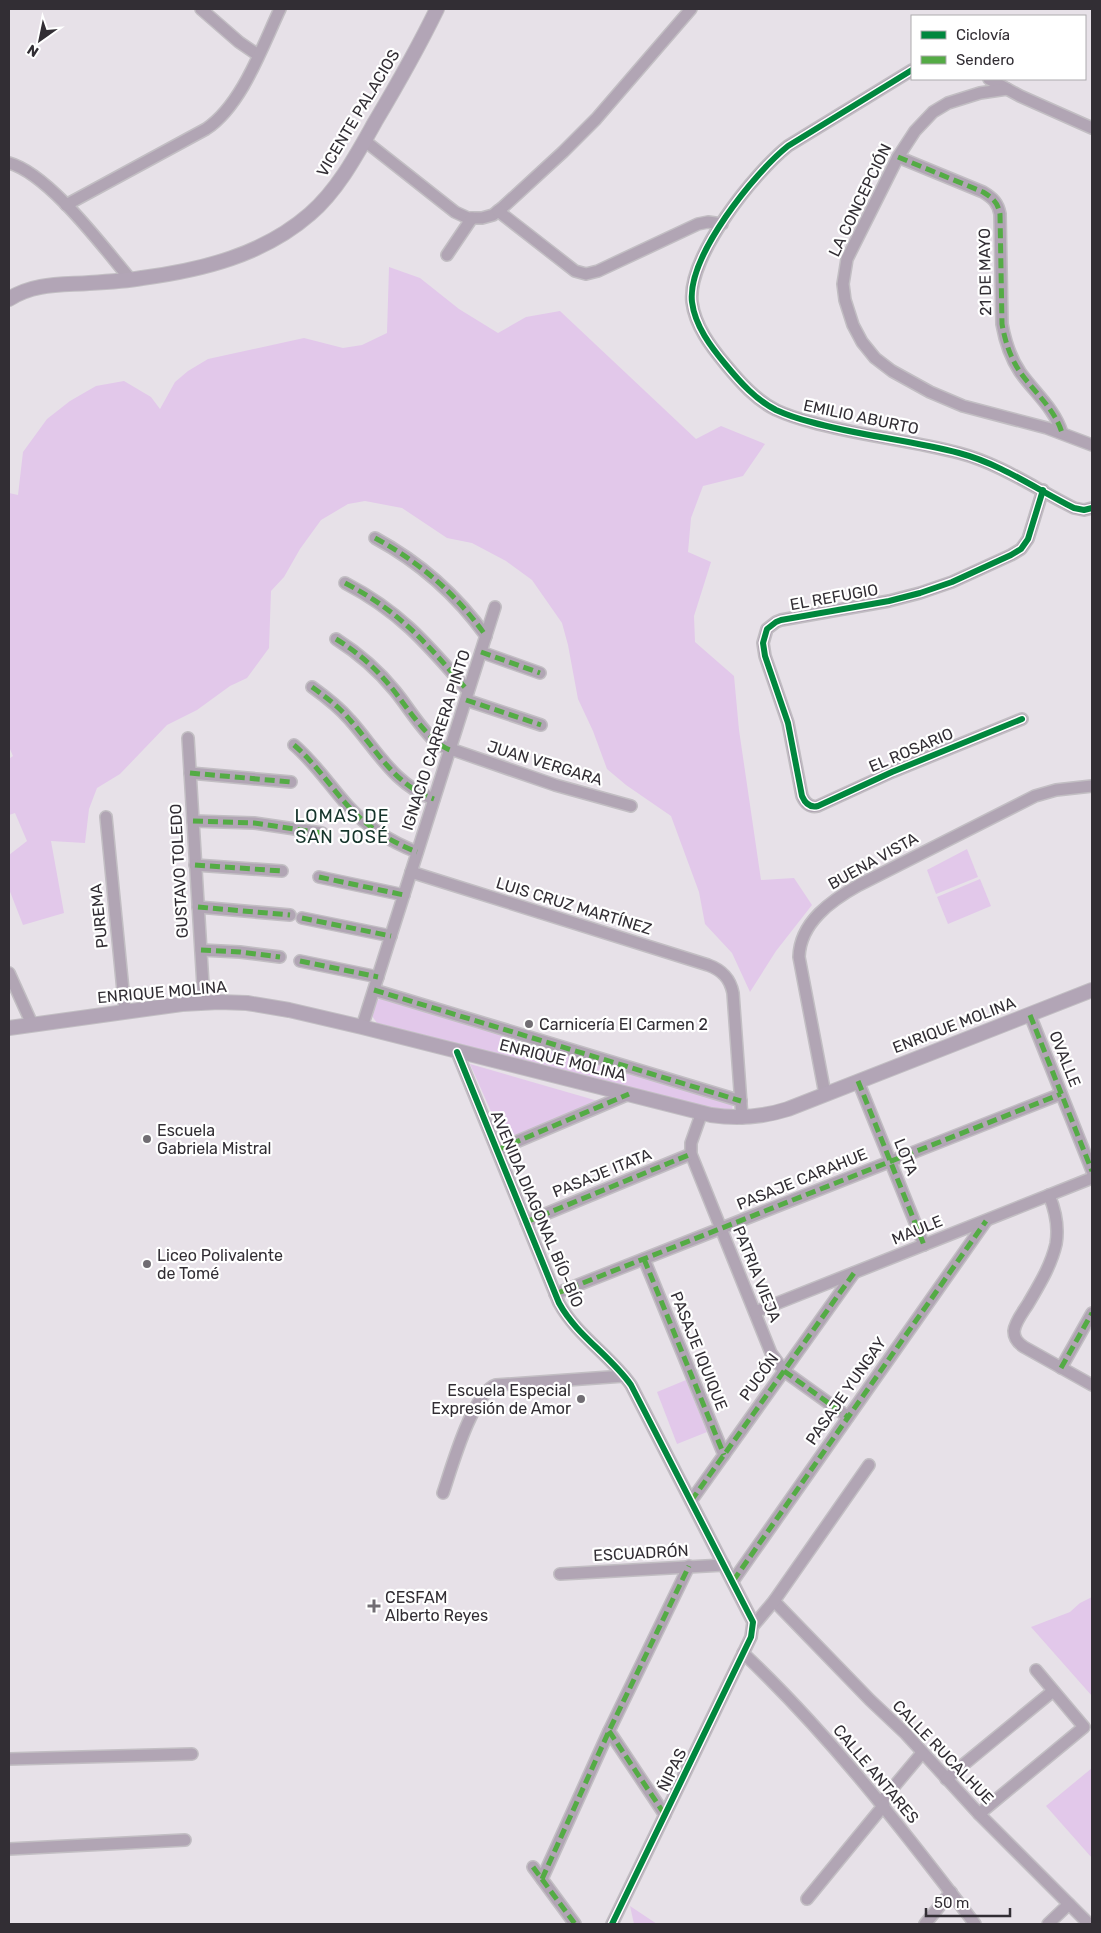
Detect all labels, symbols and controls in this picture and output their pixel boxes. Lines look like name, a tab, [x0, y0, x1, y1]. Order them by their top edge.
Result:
north arrow	[15, 15, 65, 65]
legend	[911, 15, 1086, 80]
text: Ciclovía	[956, 26, 1010, 44]
text: N	[24, 41, 42, 60]
street label: VICENTE PALACIOS	[313, 46, 403, 180]
text: Sendero	[956, 51, 1014, 69]
street label: LA CONCEPCIÓN	[824, 140, 896, 260]
street label: 21 DE MAYO	[975, 228, 995, 316]
street label: EMILIO ABURTO	[802, 396, 920, 438]
street label: EL REFUGIO	[789, 580, 879, 614]
street label: IGNACIO CARRERA PINTO	[398, 647, 474, 833]
street label: EL ROSARIO	[866, 724, 956, 776]
street label: JUAN VERGARA	[485, 736, 605, 790]
street label: GUSTAVO TOLEDO	[166, 803, 192, 939]
district label: LOMAS DE SAN JOSÉ	[294, 805, 390, 848]
street label: BUENA VISTA	[825, 828, 922, 894]
street label: LUIS CRUZ MARTÍNEZ	[494, 873, 654, 939]
street label: PUREMA	[86, 882, 112, 949]
street label: ENRIQUE MOLINA	[96, 977, 228, 1007]
street label: ENRIQUE MOLINA	[890, 993, 1018, 1057]
place label: Carnicería El Carmen 2	[539, 1015, 708, 1034]
marker: Carnicería El Carmen 2	[523, 1018, 535, 1030]
street label: OVALLE	[1045, 1028, 1085, 1090]
street label: ENRIQUE MOLINA	[498, 1035, 629, 1085]
street label: AVENIDA DIAGONAL BÍO-BÍO	[487, 1108, 587, 1310]
place label: Escuela Gabriela Mistral	[157, 1121, 271, 1158]
marker: Escuela Gabriela Mistral	[141, 1133, 153, 1145]
street label: LOTA	[890, 1136, 922, 1179]
street label: PASAJE ITATA	[550, 1144, 655, 1201]
street label: PASAJE CARAHUE	[734, 1144, 870, 1214]
street label: MAULE	[889, 1211, 945, 1249]
street label: PATRIA VIEJA	[729, 1223, 785, 1325]
place label: Liceo Polivalente de Tomé	[157, 1246, 283, 1283]
marker: Liceo Polivalente de Tomé	[141, 1258, 153, 1270]
street label: PASAJE IQUIQUE	[666, 1289, 732, 1413]
street label: PASAJE YUNGAY	[802, 1333, 890, 1449]
street label: PUCÓN	[735, 1349, 783, 1404]
place label: Escuela Especial Expresión de Amor	[431, 1381, 571, 1418]
marker: Escuela Especial Expresión de Amor	[575, 1393, 587, 1405]
street label: ESCUADRÓN	[593, 1540, 689, 1565]
place label: CESFAM Alberto Reyes	[385, 1588, 488, 1625]
marker: CESFAM Alberto Reyes	[367, 1599, 381, 1613]
street label: CALLE RUCALHUE	[889, 1696, 997, 1808]
street label: CALLE ANTARES	[829, 1721, 923, 1827]
street label: ÑIPAS	[653, 1745, 691, 1795]
scale bar	[926, 1886, 1010, 1918]
text: 50 m	[934, 1894, 969, 1912]

